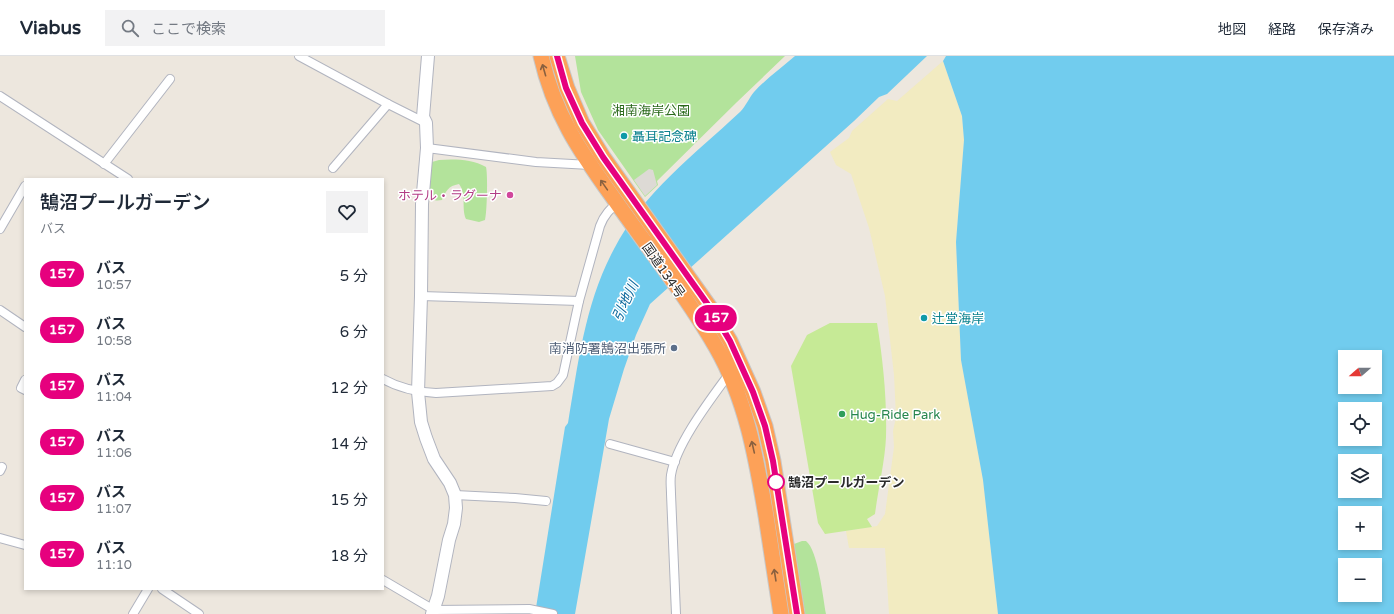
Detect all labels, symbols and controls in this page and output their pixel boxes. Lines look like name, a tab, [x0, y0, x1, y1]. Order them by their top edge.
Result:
search box	[105, 10, 385, 46]
text: Viabus	[20, 17, 81, 39]
icon: search	[119, 17, 141, 39]
text: ここで検索	[151, 20, 226, 38]
text: 地図	[1218, 21, 1246, 38]
text: 経路	[1268, 21, 1296, 38]
text: 保存済み	[1318, 21, 1374, 38]
one-way arrow	[540, 64, 547, 77]
park label: 湘南海岸公園	[612, 103, 690, 119]
place label: 聶耳記念碑	[632, 129, 697, 145]
marker: 聶耳記念碑	[619, 131, 629, 141]
one-way arrow	[600, 180, 608, 191]
place label: ホテル・ラグーナ	[398, 188, 502, 204]
marker: ホテル・ラグーナ	[505, 190, 515, 200]
button: heart	[326, 191, 368, 233]
text: 鵠沼プールガーデン	[40, 192, 210, 214]
text: バス	[40, 221, 66, 237]
street label: 国道134号	[638, 240, 688, 301]
text: バス	[96, 259, 126, 277]
text: 157	[49, 265, 75, 282]
text: 5 分	[340, 267, 368, 285]
text: 10:57	[96, 277, 132, 293]
water label: 引地川	[609, 277, 643, 324]
line badge: 157	[693, 305, 739, 331]
text: 157	[703, 309, 729, 326]
place label: 辻堂海岸	[932, 311, 984, 327]
marker: 辻堂海岸	[919, 313, 929, 323]
text: バス	[96, 315, 126, 333]
text: 157	[49, 321, 75, 338]
text: 6 分	[340, 323, 368, 341]
text: 10:58	[96, 333, 132, 349]
place label: 南消防署鵠沼出張所	[549, 341, 666, 357]
marker: 南消防署鵠沼出張所	[669, 343, 679, 353]
north arrow	[1338, 350, 1382, 394]
map controls	[1338, 350, 1382, 602]
text: バス	[96, 371, 126, 389]
text: 157	[49, 377, 75, 394]
text: 12 分	[330, 379, 368, 397]
text: 11:04	[96, 389, 132, 405]
button: locate	[1338, 402, 1382, 446]
place label: Hug-Ride Park	[850, 407, 940, 423]
marker: Hug-Ride Park	[837, 409, 847, 419]
text: バス	[96, 427, 126, 445]
text: 157	[49, 433, 75, 450]
text: 14 分	[330, 435, 368, 453]
one-way arrow	[749, 441, 757, 454]
text: 11:06	[96, 445, 132, 461]
button: layers	[1338, 454, 1382, 498]
marker: 鵠沼プールガーデン	[767, 473, 785, 491]
place label: 鵠沼プールガーデン	[788, 475, 905, 491]
text: バス	[96, 483, 126, 501]
text: 157	[49, 489, 75, 506]
text: 15 分	[330, 491, 368, 509]
text: 11:07	[96, 501, 132, 517]
button: +	[1338, 506, 1382, 550]
text: バス	[96, 539, 126, 557]
text: 157	[49, 545, 75, 562]
text: 18 分	[330, 547, 368, 565]
text: 11:10	[96, 557, 132, 573]
button: −	[1338, 558, 1382, 602]
one-way arrow	[771, 569, 779, 582]

